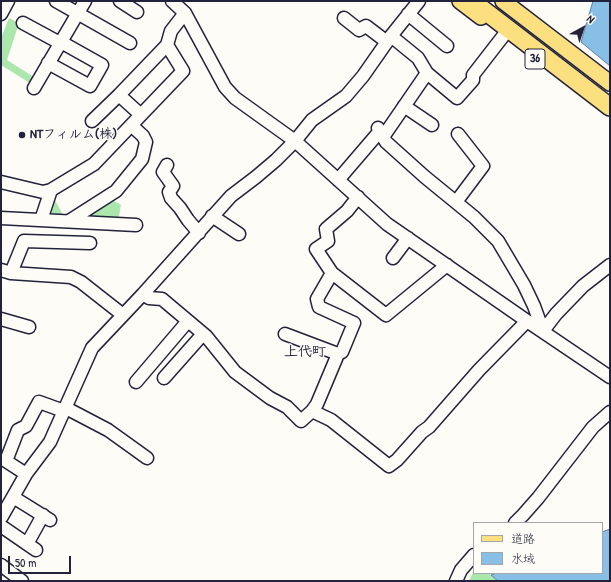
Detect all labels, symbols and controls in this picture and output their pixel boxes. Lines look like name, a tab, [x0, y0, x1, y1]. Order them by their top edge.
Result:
north arrow	[563, 8, 603, 48]
text: N	[584, 12, 597, 26]
road number: 36	[525, 49, 545, 69]
place label: NTフィルム(株)	[30, 127, 117, 143]
marker: NTフィルム(株)	[17, 130, 27, 140]
district label: 上代町	[284, 344, 326, 360]
legend	[473, 522, 603, 574]
text: 道路	[511, 530, 535, 547]
scale bar	[10, 548, 73, 574]
text: 水域	[511, 550, 535, 567]
text: 50 m	[15, 554, 36, 571]

